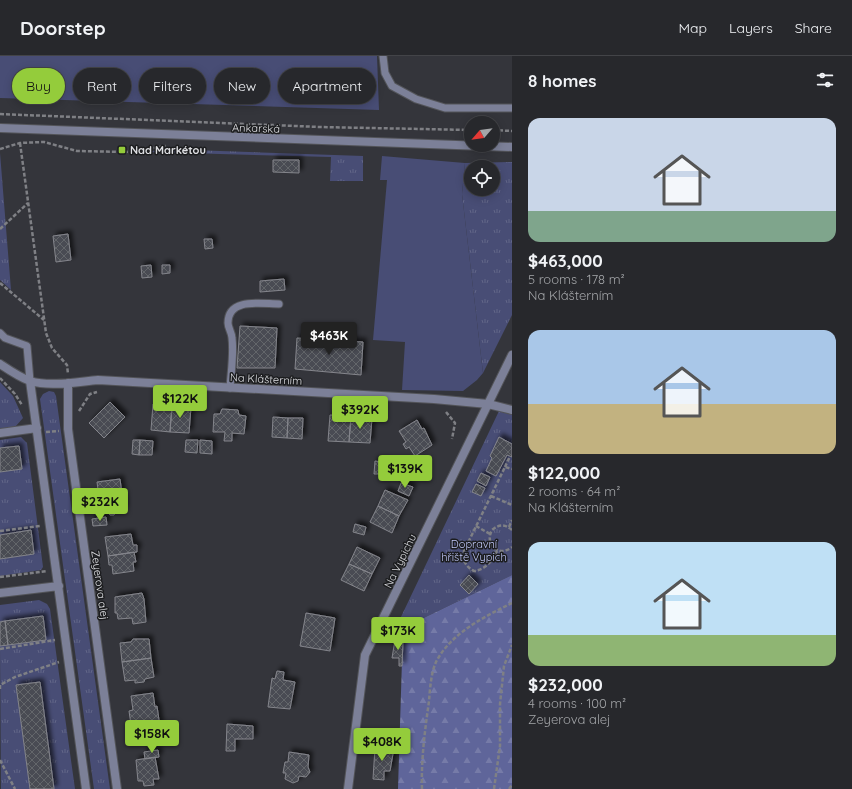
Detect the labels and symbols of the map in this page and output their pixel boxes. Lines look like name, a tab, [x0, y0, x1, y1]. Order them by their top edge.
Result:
north arrow	[464, 116, 500, 152]
street label: Ankarská	[232, 120, 280, 136]
place label: Nad Markétou	[130, 143, 206, 157]
marker: Nad Markétou	[117, 145, 127, 155]
pin: $463K	[301, 322, 357, 356]
street label: Na Klášterním	[230, 370, 302, 388]
pin: $122K	[152, 385, 208, 419]
pin: $392K	[332, 396, 388, 430]
pin: $139K	[377, 455, 433, 489]
pin: $232K	[72, 488, 128, 522]
street label: Na Vypichu	[381, 532, 419, 590]
park label: Dopravní hřiště Vypich	[441, 537, 507, 564]
street label: Zeyerova alej	[88, 549, 112, 621]
pin: $173K	[370, 617, 426, 651]
pin: $158K	[124, 720, 180, 754]
pin: $408K	[354, 728, 410, 762]

